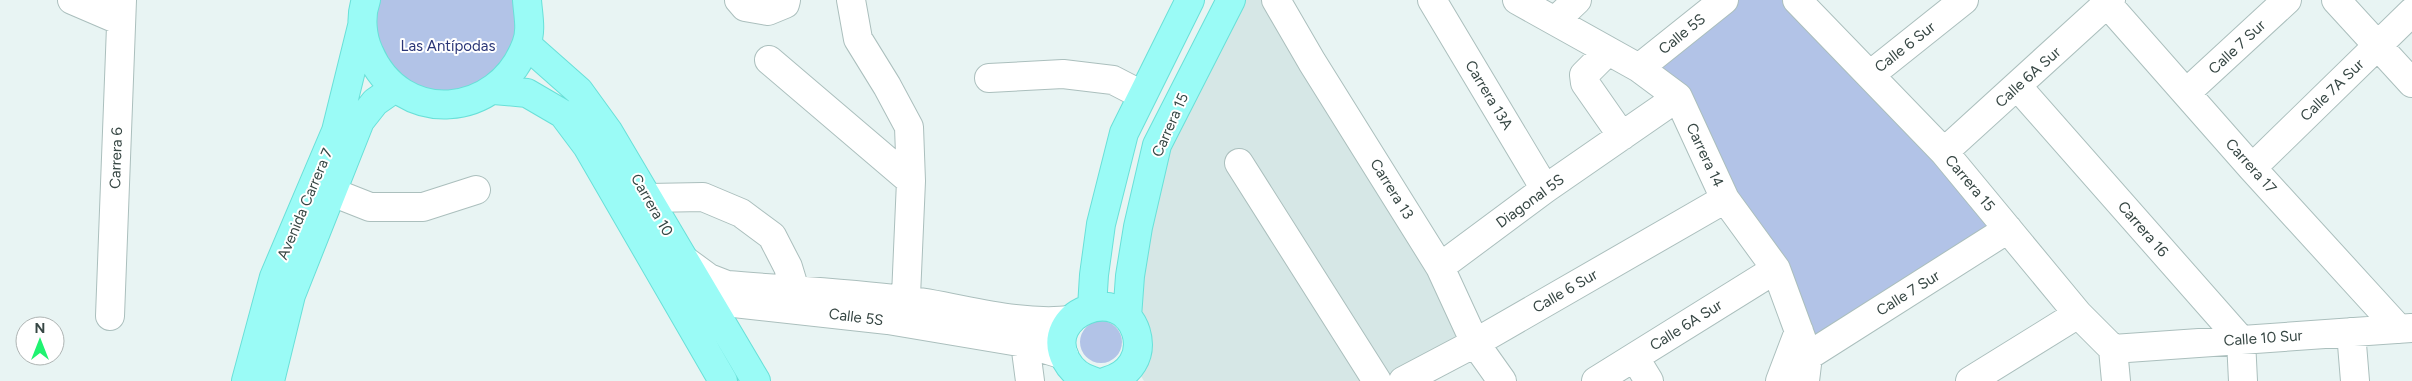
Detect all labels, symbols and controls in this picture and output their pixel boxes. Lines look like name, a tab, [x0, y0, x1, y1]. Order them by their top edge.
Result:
street label: Calle 5S	[1655, 10, 1709, 58]
street label: Calle 7 Sur	[2205, 16, 2269, 78]
street label: Calle 6 Sur	[1871, 18, 1939, 76]
park label: Las Antípodas	[401, 37, 495, 55]
street label: Calle 6A Sur	[1992, 43, 2064, 111]
street label: Calle 7A Sur	[2296, 55, 2368, 125]
street label: Carrera 13A	[1461, 57, 1517, 133]
street label: Carrera 15	[1148, 90, 1192, 160]
street label: Carrera 14	[1682, 120, 1728, 190]
street label: Carrera 6	[106, 126, 126, 189]
street label: Carrera 17	[2222, 135, 2280, 197]
street label: Avenida Carrera 7	[273, 146, 337, 262]
street label: Carrera 15	[1941, 151, 1999, 215]
street label: Carrera 13	[1366, 156, 1418, 222]
street label: Diagonal 5S	[1492, 170, 1568, 232]
street label: Carrera 10	[627, 171, 677, 239]
street label: Carrera 16	[2114, 197, 2172, 261]
street label: Calle 6 Sur	[1529, 265, 1601, 317]
street label: Calle 7 Sur	[1873, 266, 1943, 320]
street label: Calle 6A Sur	[1646, 296, 1726, 354]
street label: Calle 5S	[828, 305, 884, 329]
north arrow	[15, 316, 65, 366]
text: N	[35, 320, 45, 337]
street label: Calle 10 Sur	[2223, 326, 2303, 350]

